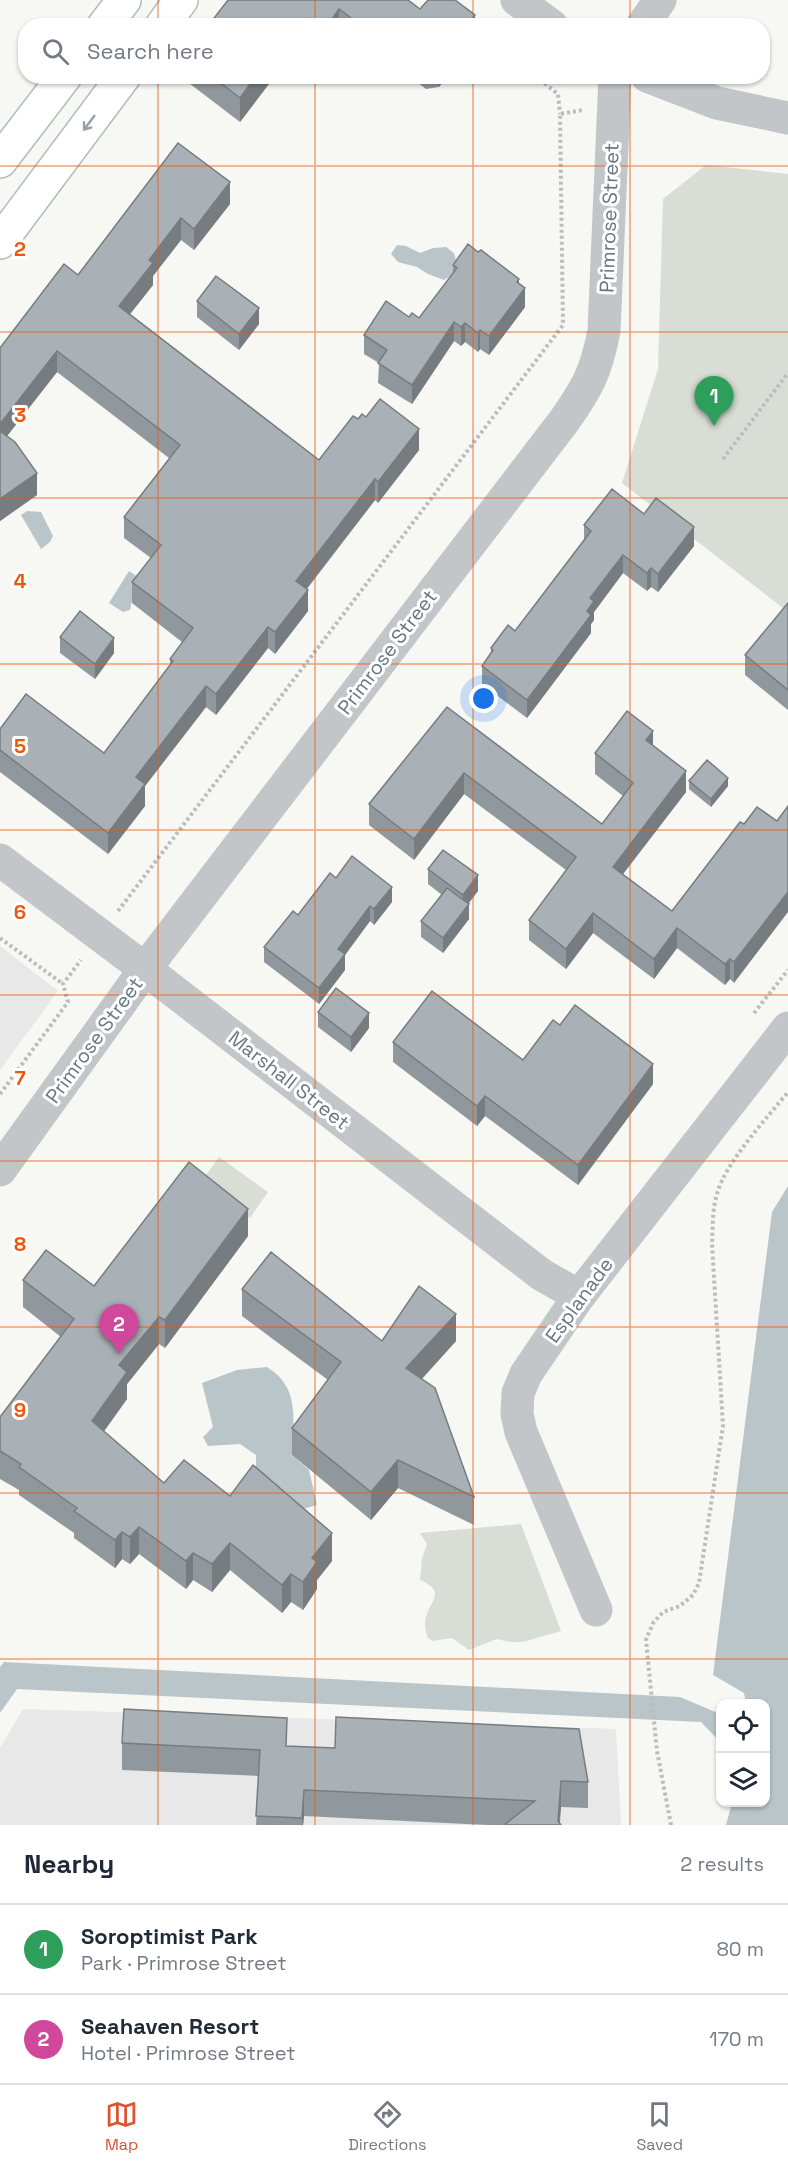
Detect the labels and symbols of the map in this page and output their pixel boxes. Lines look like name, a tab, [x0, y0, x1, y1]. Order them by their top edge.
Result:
one-way arrow	[83, 115, 95, 131]
street label: Primrose Street	[593, 143, 625, 293]
text: 2	[14, 236, 26, 262]
pin: 1	[694, 376, 734, 426]
text: 3	[14, 402, 26, 428]
text: 4	[14, 568, 27, 594]
street label: Primrose Street	[332, 584, 442, 720]
your location	[469, 684, 498, 713]
text: 5	[14, 733, 26, 759]
text: 6	[14, 899, 26, 925]
street label: Primrose Street	[39, 972, 149, 1108]
street label: Marshall Street	[223, 1025, 355, 1135]
text: 7	[14, 1065, 26, 1091]
text: 8	[14, 1231, 26, 1257]
street label: Esplanade	[539, 1252, 619, 1348]
pin: 2	[100, 1304, 138, 1354]
text: 9	[14, 1397, 26, 1423]

